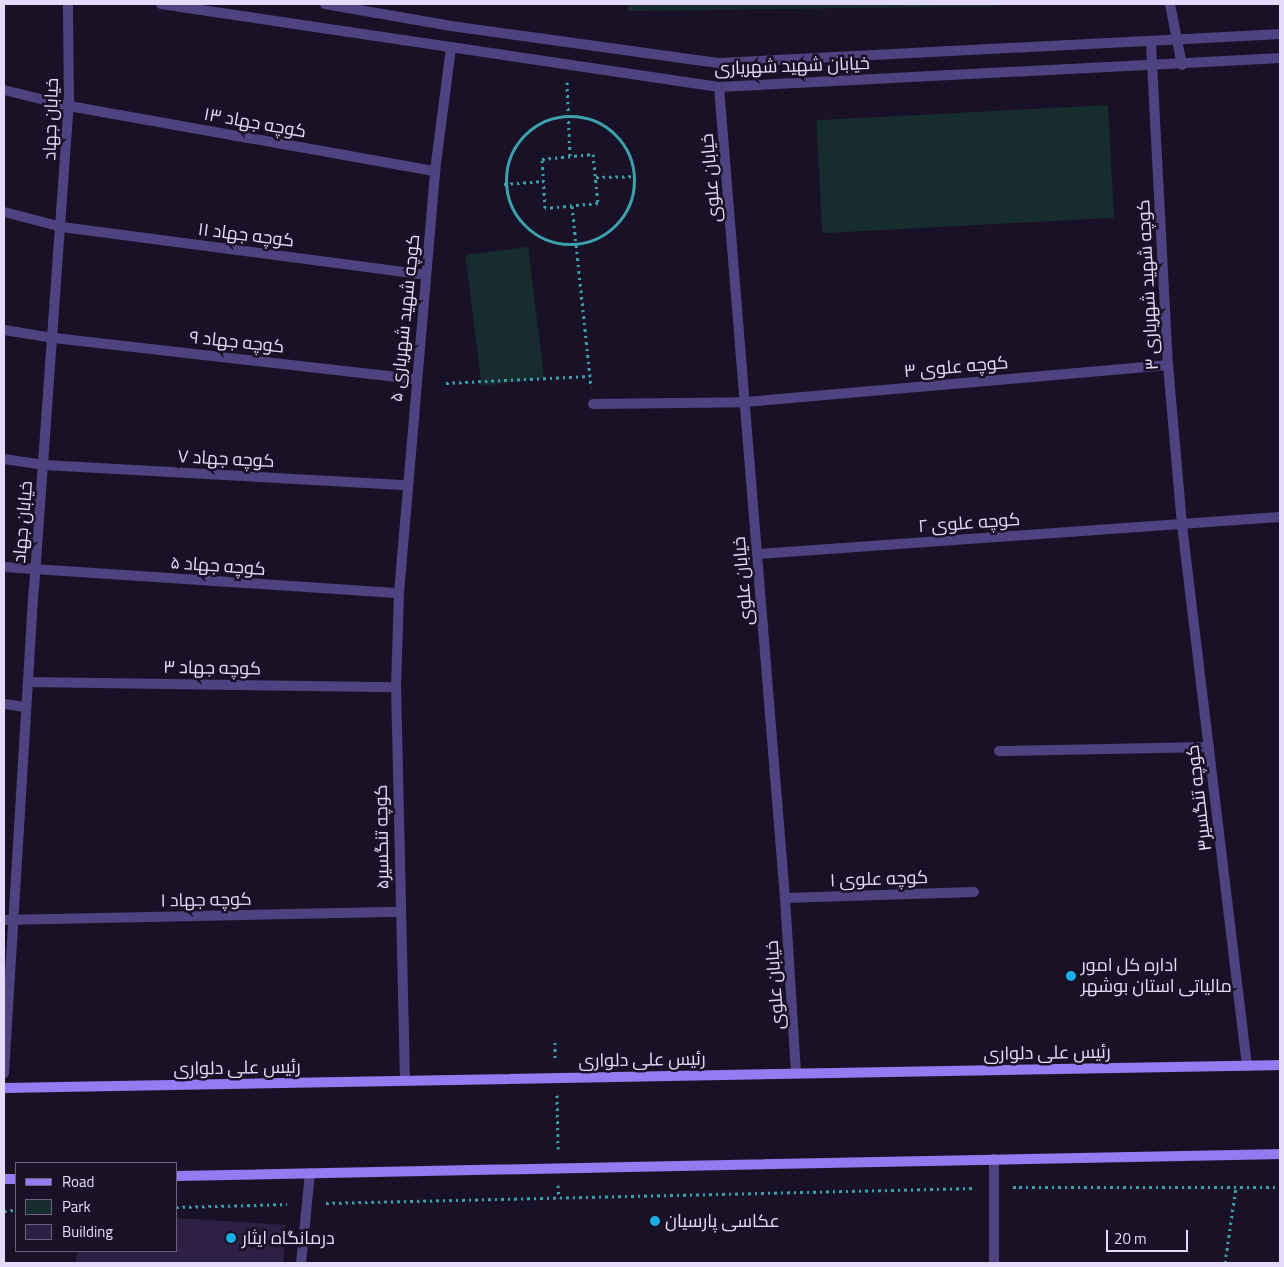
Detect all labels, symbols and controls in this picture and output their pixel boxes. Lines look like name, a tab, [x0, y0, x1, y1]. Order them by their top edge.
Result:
street label: خیابان شهید شهریاری	[714, 52, 870, 80]
street label: خیابان جهاد	[39, 77, 63, 161]
street label: کوچه جهاد ۱۳	[202, 103, 308, 143]
street label: خیابان علوی	[696, 133, 726, 223]
street label: کوچه شهید شهریاری ۳	[1133, 199, 1163, 371]
street label: کوچه جهاد ۱۱	[197, 218, 295, 252]
street label: کوچه شهید شهریاری ۵	[385, 233, 425, 403]
street label: کوچه جهاد ۹	[189, 326, 285, 358]
street label: کوچه علوی ۳	[903, 352, 1009, 382]
street label: کوچه جهاد ۷	[177, 446, 275, 472]
street label: خیابان جهاد	[9, 480, 37, 564]
street label: کوچه علوی ۲	[917, 509, 1021, 537]
street label: خیابان علوی	[728, 536, 758, 626]
street label: کوچه جهاد ۵	[170, 552, 266, 580]
street label: کوچه جهاد ۳	[163, 656, 261, 680]
street label: کوچه تنگسیر۳	[1182, 743, 1216, 853]
street label: کوچه تنگسیر۵	[370, 784, 394, 890]
street label: کوچه علوی ۱	[830, 866, 928, 892]
street label: کوچه جهاد ۱	[160, 888, 252, 912]
street label: خیابان علوی	[761, 940, 789, 1030]
place label: اداره کل امور مالیاتی استان بوشهر	[1081, 955, 1232, 998]
marker: اداره کل امور مالیاتی استان بوشهر	[1065, 970, 1077, 982]
street label: رئیس علی دلواری	[983, 1041, 1111, 1065]
street label: رئیس علی دلواری	[578, 1048, 706, 1072]
street label: رئیس علی دلواری	[173, 1056, 301, 1080]
legend	[15, 1162, 178, 1252]
text: Road	[62, 1170, 94, 1193]
text: Park	[62, 1195, 91, 1218]
place label: عکاسی پارسیان	[665, 1210, 780, 1232]
marker: عکاسی پارسیان	[649, 1215, 661, 1227]
text: Building	[62, 1220, 113, 1243]
scale bar	[1109, 1220, 1192, 1252]
place label: درمانگاه ایثار	[242, 1227, 335, 1249]
text: 20 m	[1114, 1227, 1147, 1250]
marker: درمانگاه ایثار	[224, 1231, 238, 1245]

